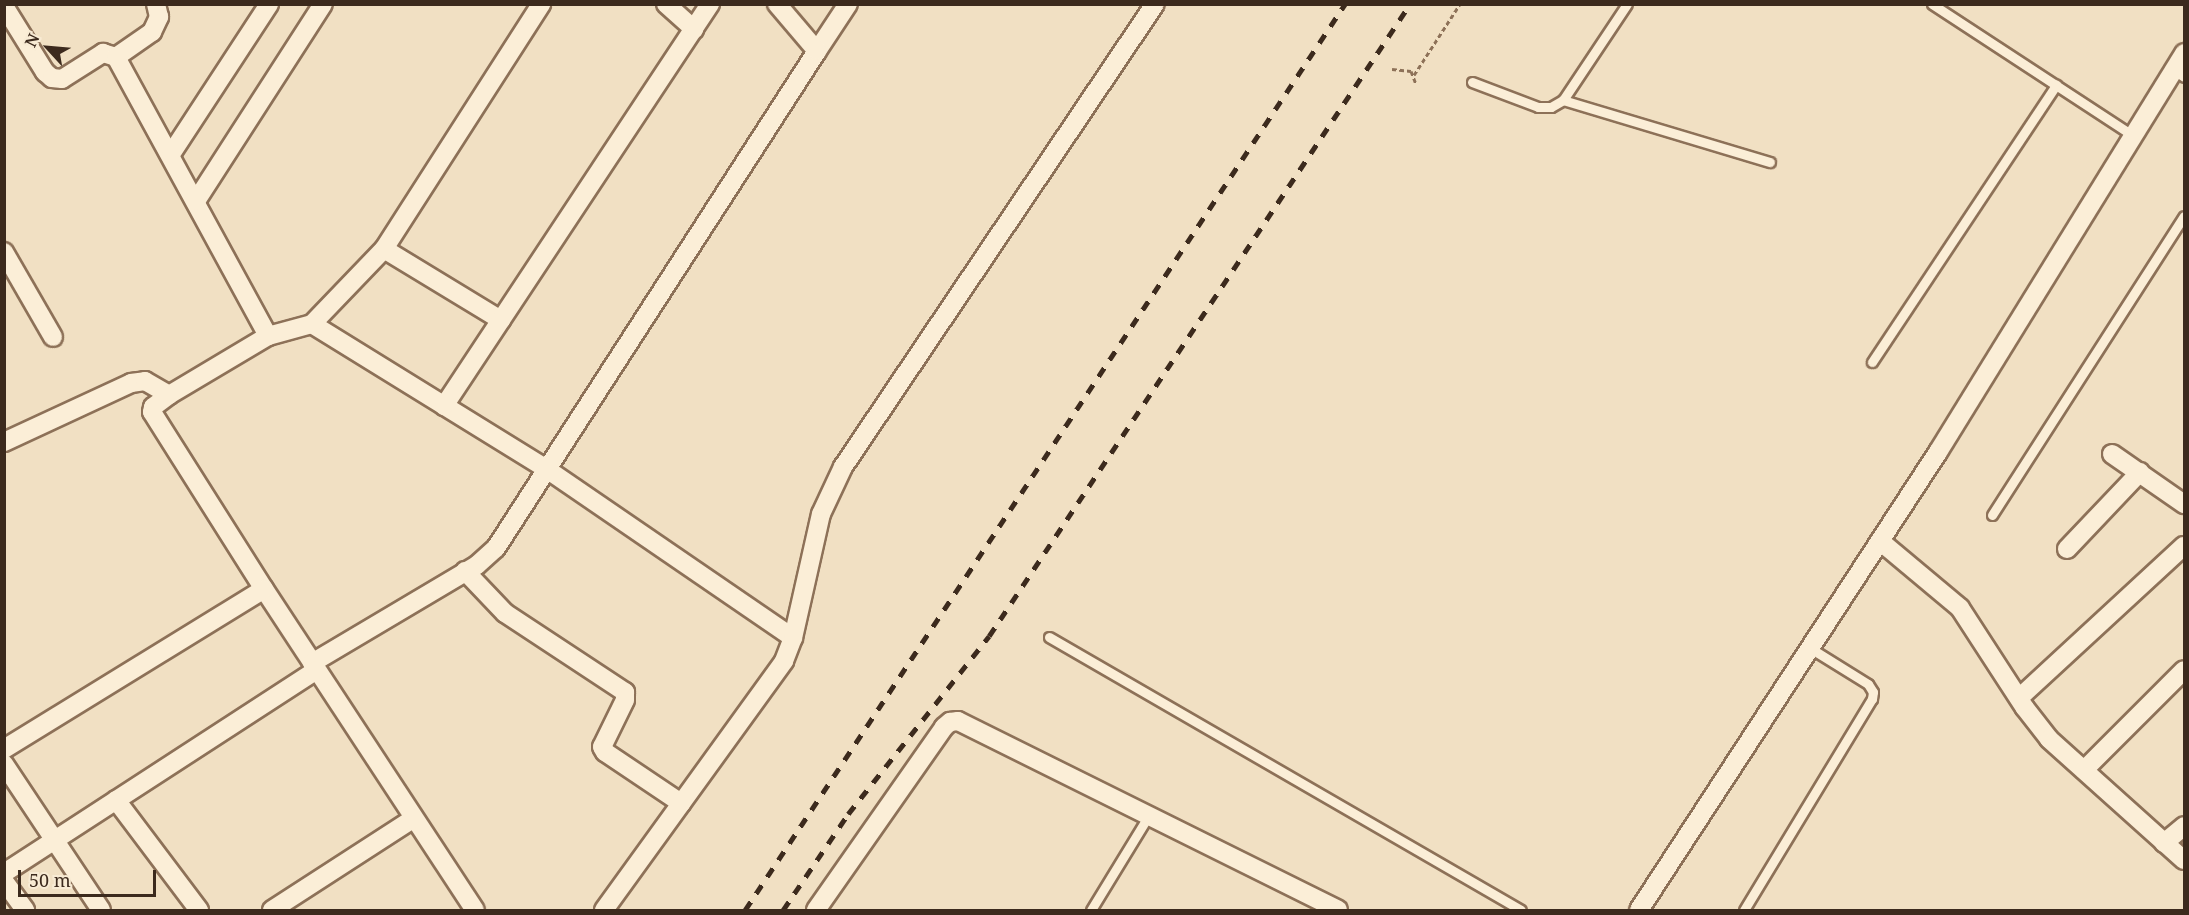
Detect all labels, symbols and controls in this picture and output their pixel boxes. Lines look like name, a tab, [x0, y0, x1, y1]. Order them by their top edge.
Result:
north arrow	[18, 18, 78, 78]
text: N	[19, 30, 44, 51]
scale bar	[21, 858, 159, 896]
text: 50 m	[29, 868, 71, 892]

